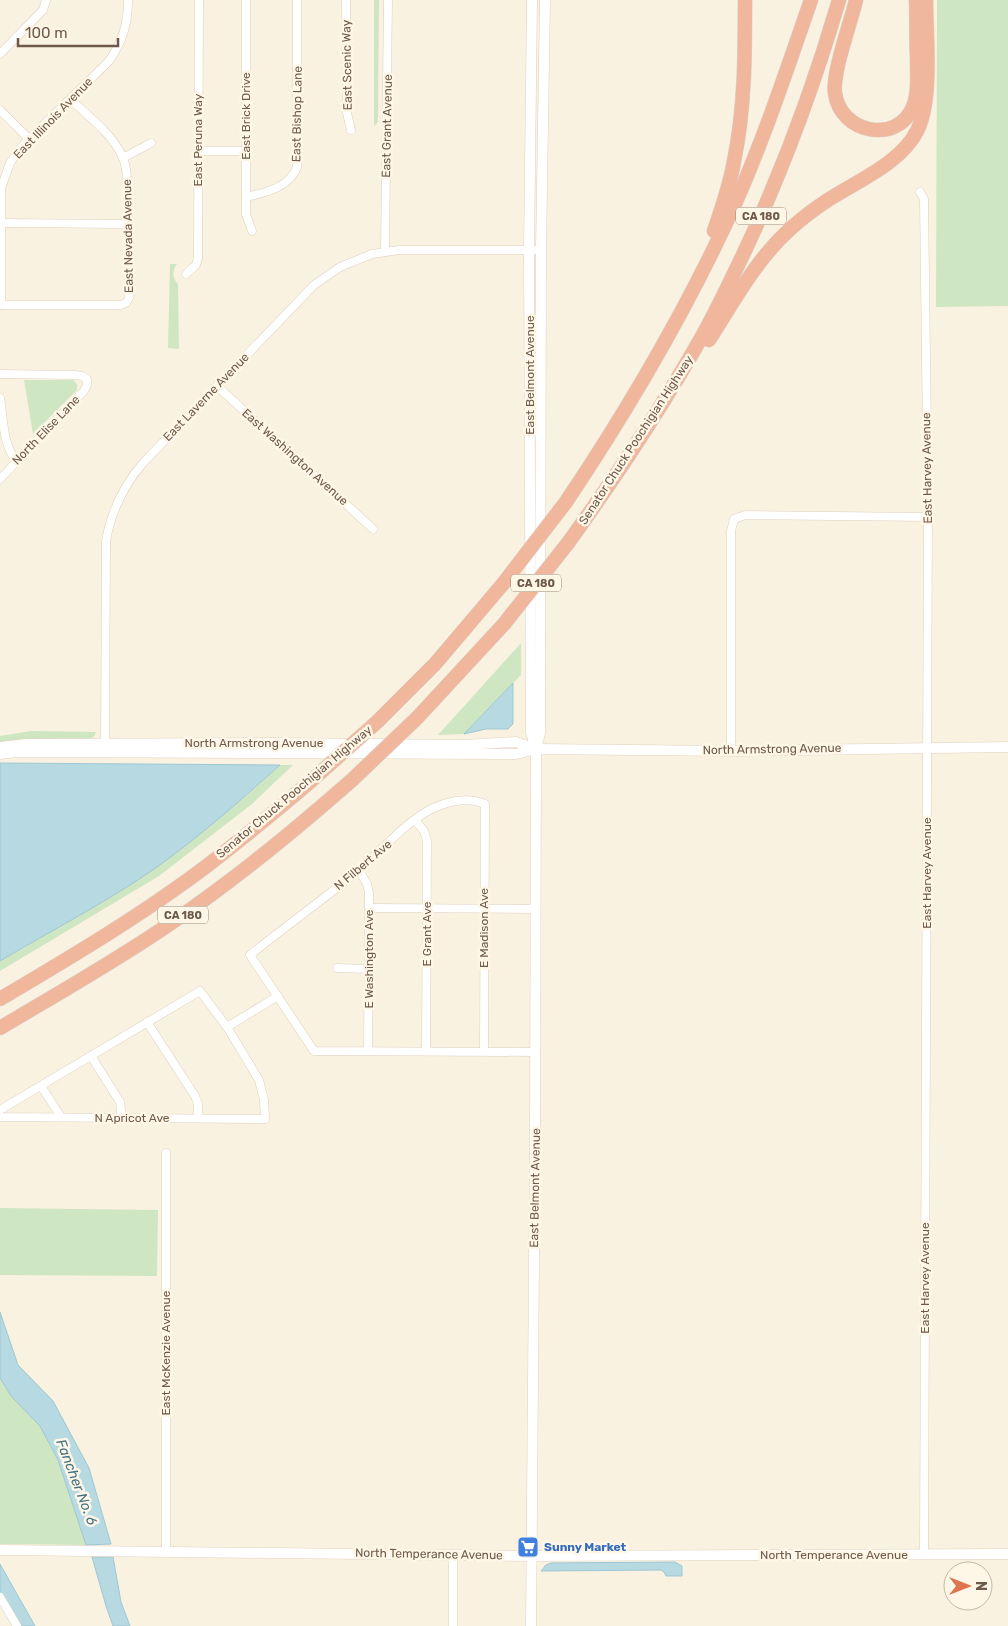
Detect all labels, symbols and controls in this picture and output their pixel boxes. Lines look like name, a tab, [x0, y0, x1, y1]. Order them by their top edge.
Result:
scale bar	[18, 15, 118, 47]
street label: East Scenic Way	[339, 19, 355, 110]
text: 100 m	[25, 24, 67, 42]
street label: East Bishop Lane	[289, 65, 305, 162]
street label: East Brick Drive	[239, 72, 253, 160]
street label: East Illinois Avenue	[11, 74, 96, 162]
street label: East Grant Avenue	[379, 74, 395, 178]
street label: East Peruna Way	[191, 93, 205, 186]
street label: East Nevada Avenue	[120, 179, 136, 293]
road number: CA 180	[736, 208, 786, 225]
street label: East Belmont Avenue	[523, 315, 537, 435]
street label: East Laverne Avenue	[160, 350, 252, 444]
street label: Senator Chuck Poochigian Highway	[576, 353, 696, 527]
street label: North Elise Lane	[9, 392, 83, 468]
street label: East Washington Avenue	[239, 406, 351, 508]
street label: East Harvey Avenue	[919, 412, 935, 524]
road number: CA 180	[511, 574, 561, 592]
street label: Senator Chuck Poochigian Highway	[213, 723, 375, 861]
street label: North Armstrong Avenue	[185, 736, 324, 750]
street label: North Armstrong Avenue	[702, 741, 842, 757]
street label: East Harvey Avenue	[920, 817, 934, 929]
street label: N Filbert Ave	[331, 837, 395, 893]
street label: E Madison Ave	[477, 888, 491, 968]
street label: E Grant Ave	[420, 901, 434, 966]
road number: CA 180	[158, 906, 208, 924]
street label: E Washington Ave	[362, 909, 376, 1009]
street label: N Apricot Ave	[94, 1111, 170, 1125]
street label: East Belmont Avenue	[527, 1128, 543, 1248]
street label: East Harvey Avenue	[918, 1222, 932, 1334]
street label: East McKenzie Avenue	[159, 1290, 173, 1416]
water label: Fancher No. 6	[52, 1437, 101, 1528]
supermarket icon: Sunny Market	[516, 1535, 540, 1559]
place label: Sunny Market	[544, 1540, 627, 1554]
street label: North Temperance Avenue	[355, 1546, 503, 1562]
street label: North Temperance Avenue	[760, 1548, 908, 1562]
north arrow	[943, 1561, 993, 1611]
text: N	[972, 1581, 989, 1591]

